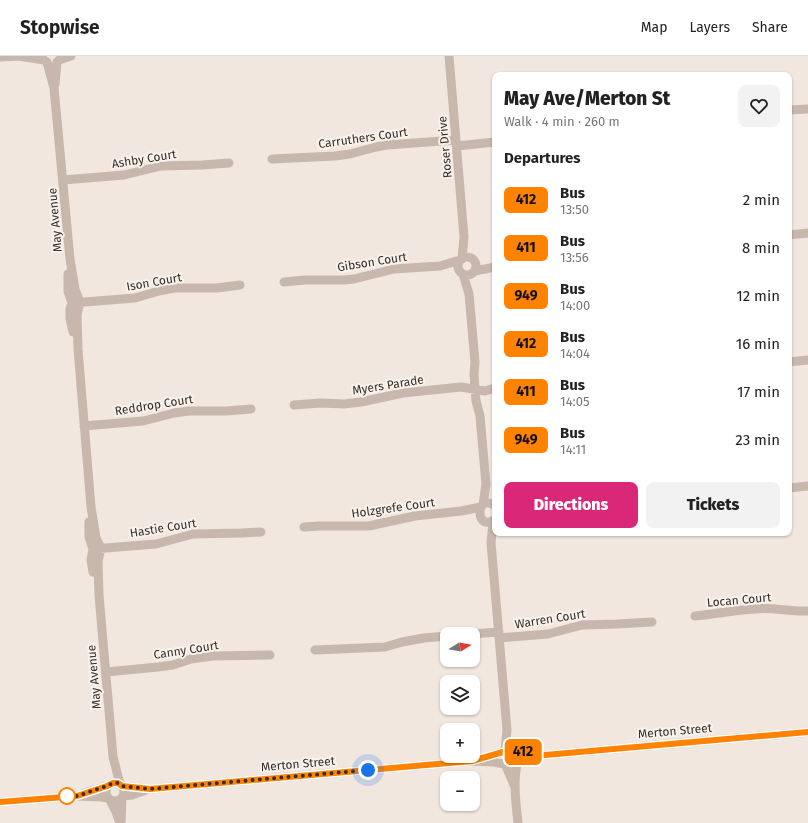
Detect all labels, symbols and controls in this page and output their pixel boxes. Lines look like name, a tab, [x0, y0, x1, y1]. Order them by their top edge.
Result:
text: Stopwise	[20, 16, 100, 39]
text: Map	[641, 19, 667, 36]
text: Layers	[689, 19, 730, 36]
text: Share	[752, 19, 788, 36]
button: heart	[738, 85, 780, 127]
text: May Ave/Merton St	[504, 87, 670, 110]
text: Walk · 4 min · 260 m	[504, 114, 620, 129]
street label: Roser Drive	[435, 115, 455, 179]
street label: Carruthers Court	[317, 125, 409, 151]
street label: Ashby Court	[111, 147, 178, 171]
text: Departures	[504, 149, 581, 167]
text: Bus	[560, 184, 585, 202]
street label: May Avenue	[45, 187, 65, 253]
text: 412	[516, 191, 536, 208]
text: 2 min	[743, 191, 780, 209]
text: 13:50	[560, 202, 589, 217]
text: Bus	[560, 232, 585, 250]
text: 411	[516, 239, 536, 256]
text: 8 min	[742, 239, 780, 257]
street label: Gibson Court	[336, 249, 408, 274]
text: 13:56	[560, 250, 589, 265]
street label: Ison Court	[125, 270, 183, 294]
text: Bus	[560, 280, 585, 298]
text: 949	[514, 287, 538, 304]
text: 12 min	[736, 287, 780, 305]
text: 14:00	[560, 298, 590, 313]
text: Bus	[560, 328, 585, 346]
text: 412	[516, 335, 536, 352]
text: 16 min	[736, 335, 780, 353]
text: 14:04	[560, 346, 590, 361]
street label: Myers Parade	[351, 372, 425, 398]
text: Bus	[560, 376, 585, 394]
text: 411	[516, 383, 536, 400]
text: 17 min	[737, 383, 780, 401]
street label: Reddrop Court	[114, 392, 195, 418]
text: 14:05	[560, 394, 589, 409]
text: Bus	[560, 424, 585, 442]
text: 949	[514, 431, 538, 448]
text: 23 min	[735, 431, 780, 449]
text: 14:11	[560, 442, 586, 457]
button: Directions	[504, 482, 638, 528]
button: Tickets	[646, 482, 780, 528]
street label: Holzgrefe Court	[350, 495, 436, 521]
street label: Hastie Court	[129, 516, 198, 540]
street label: Locan Court	[706, 590, 772, 610]
street label: Warren Court	[514, 606, 587, 631]
north arrow	[440, 627, 480, 667]
map controls	[440, 627, 480, 811]
street label: Canny Court	[152, 638, 220, 662]
street label: May Avenue	[84, 644, 104, 710]
button: layers	[440, 675, 480, 715]
street label: Merton Street	[637, 721, 713, 741]
button: +	[440, 723, 480, 763]
line badge: 412	[500, 739, 546, 765]
text: 412	[513, 743, 533, 760]
street label: Merton Street	[260, 754, 336, 774]
your location	[358, 760, 378, 780]
button: −	[440, 771, 480, 811]
unlabelled marker	[58, 787, 76, 805]

